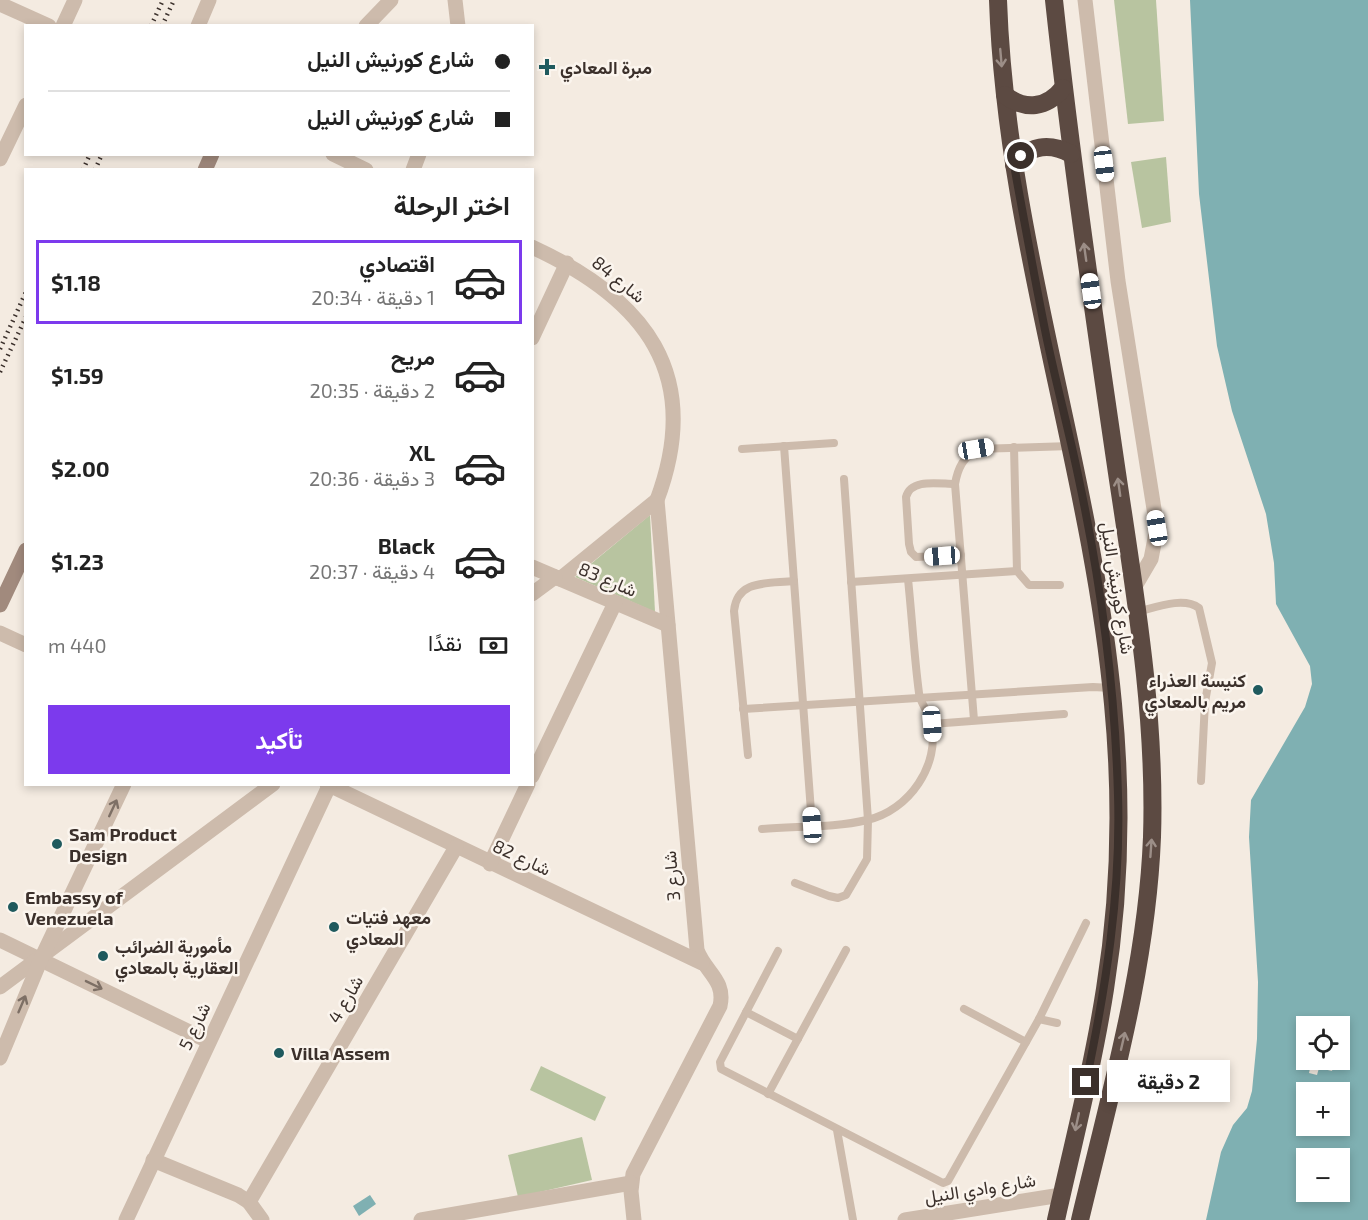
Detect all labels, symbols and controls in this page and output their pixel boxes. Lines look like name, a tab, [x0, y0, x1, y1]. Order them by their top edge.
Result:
text: شارع كورنيش النيل	[307, 45, 474, 71]
one-way arrow	[996, 48, 1007, 68]
place label: مبرة المعادي	[560, 56, 652, 83]
marker: مبرة المعادي	[538, 58, 556, 76]
text: شارع كورنيش النيل	[307, 103, 474, 129]
route start	[1007, 142, 1034, 169]
car	[1093, 145, 1115, 183]
text: اختر الرحلة	[393, 188, 510, 220]
one-way arrow	[1080, 243, 1091, 263]
text: اقتصادي	[359, 250, 435, 276]
street label: شارع 84	[587, 251, 650, 309]
icon: car	[453, 255, 507, 309]
text: $1.18	[51, 269, 101, 295]
car	[1080, 272, 1102, 310]
text: 1 دقيقة · 20:34	[311, 285, 435, 309]
text: مريح	[391, 343, 435, 369]
icon: car	[453, 348, 507, 402]
text: $1.59	[51, 362, 104, 388]
text: 2 دقيقة · 20:35	[309, 378, 435, 402]
car	[957, 437, 995, 461]
text: XL	[409, 439, 435, 465]
icon: car	[453, 441, 507, 495]
text: $2.00	[51, 455, 110, 481]
text: 3 دقيقة · 20:36	[309, 466, 435, 490]
one-way arrow	[1114, 478, 1125, 497]
car	[1145, 509, 1169, 547]
street label: شارع كورنيش النيل	[1095, 520, 1139, 656]
text: Black	[378, 532, 435, 558]
icon: car	[453, 534, 507, 588]
car	[923, 546, 961, 566]
text: $1.23	[51, 548, 104, 574]
street label: شارع 83	[575, 557, 640, 603]
text: 4 دقيقة · 20:37	[309, 559, 435, 583]
text: نقدًا	[428, 629, 462, 655]
icon: cash	[477, 629, 510, 662]
text: 440 m	[48, 633, 107, 657]
place label: كنيسة العذراء مريم بالمعادي	[1144, 669, 1246, 717]
marker: كنيسة العذراء مريم بالمعادي	[1251, 683, 1265, 697]
button: تأكيد	[48, 705, 510, 774]
car	[922, 705, 942, 743]
one-way arrow	[108, 799, 119, 817]
car	[802, 806, 822, 844]
place label: Sam Product Design	[69, 823, 177, 866]
street label: شارع 82	[489, 834, 554, 882]
marker: Sam Product Design	[50, 837, 64, 851]
one-way arrow	[1146, 838, 1157, 858]
street label: شارع 3	[658, 850, 686, 902]
place label: Embassy of Venezuela	[25, 886, 124, 929]
marker: Embassy of Venezuela	[6, 900, 20, 914]
place label: معهد فتيات المعادي	[346, 906, 431, 954]
marker: معهد فتيات المعادي	[327, 920, 341, 934]
place label: مأمورية الضرائب العقارية بالمعادي	[115, 935, 238, 983]
marker: مأمورية الضرائب العقارية بالمعادي	[96, 949, 110, 963]
street label: شارع 4	[323, 971, 369, 1028]
one-way arrow	[84, 979, 102, 991]
one-way arrow	[17, 995, 28, 1013]
street label: شارع 5	[173, 999, 216, 1054]
map controls	[1296, 1016, 1350, 1202]
button: locate	[1296, 1016, 1350, 1070]
one-way arrow	[1117, 1031, 1129, 1050]
place label: Villa Assem	[291, 1042, 390, 1064]
marker: Villa Assem	[272, 1046, 286, 1060]
callout: 2 دقيقة	[1107, 1061, 1230, 1103]
route end	[1072, 1068, 1099, 1095]
text: 2 دقيقة	[1137, 1069, 1200, 1093]
button: +	[1296, 1082, 1350, 1136]
one-way arrow	[1071, 1111, 1082, 1131]
button: −	[1296, 1148, 1350, 1202]
street label: شارع وادي النيل	[923, 1168, 1038, 1213]

